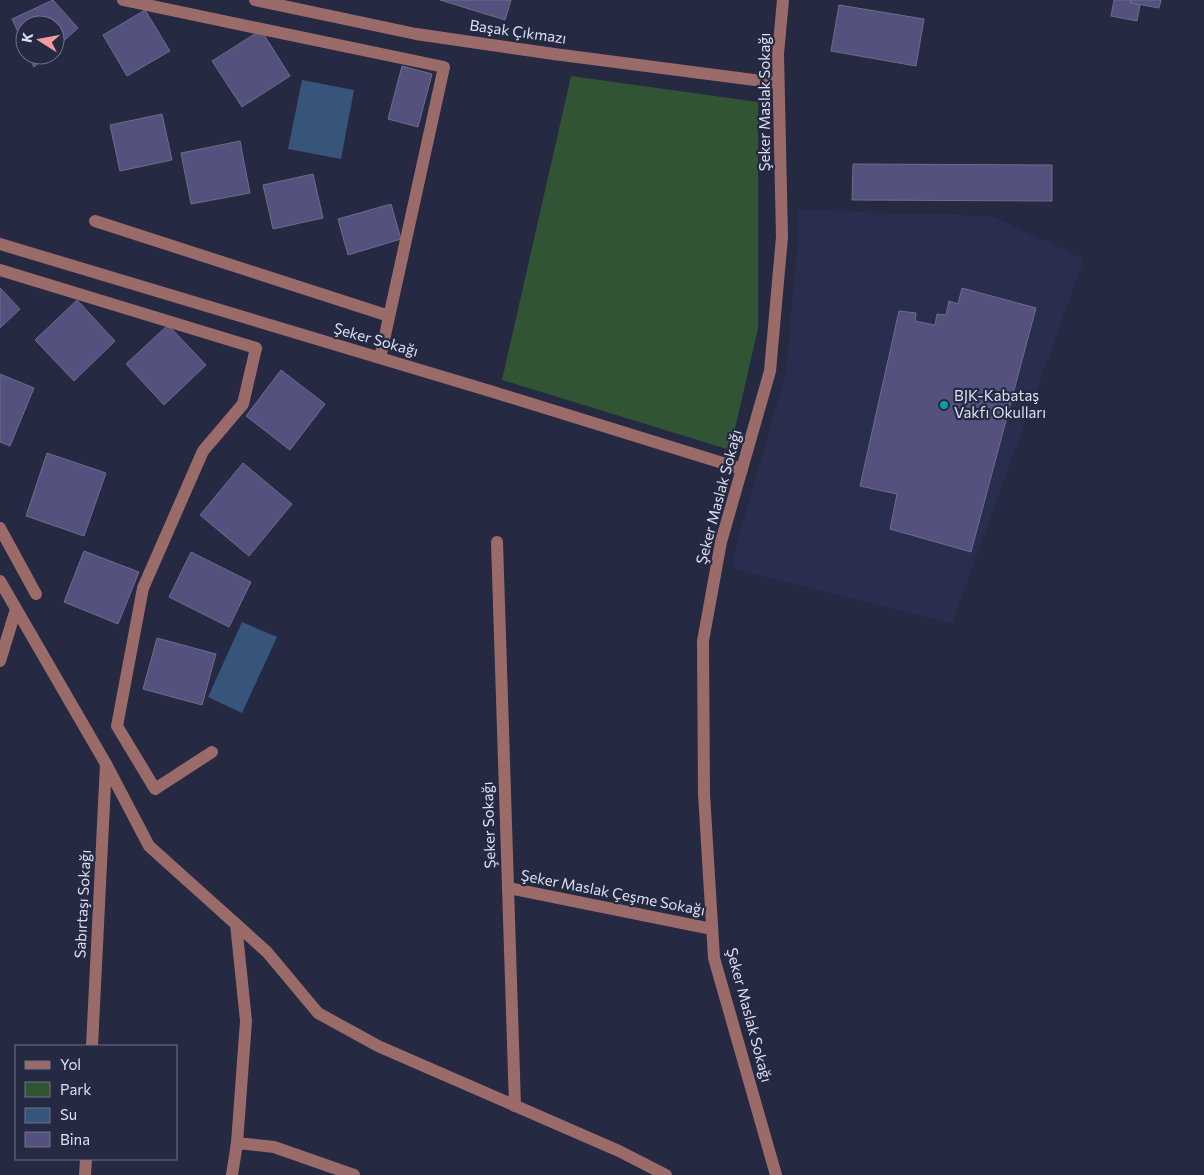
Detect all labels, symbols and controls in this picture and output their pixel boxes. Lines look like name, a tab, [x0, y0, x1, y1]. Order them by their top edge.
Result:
north arrow	[15, 15, 65, 65]
street label: Başak Çıkmazı	[469, 15, 568, 47]
text: K	[17, 31, 36, 44]
street label: Şeker Maslak Sokağı	[755, 33, 773, 171]
street label: Şeker Sokağı	[332, 318, 421, 360]
place label: BJK-Kabataş Vakfı Okulları	[954, 386, 1046, 421]
marker: BJK-Kabataş Vakfı Okulları	[938, 399, 950, 411]
street label: Şeker Maslak Sokağı	[691, 428, 745, 566]
street label: Şeker Sokağı	[477, 781, 499, 869]
street label: Sabırtaşı Sokağı	[70, 849, 94, 959]
street label: Şeker Maslak Çeşme Sokağı	[519, 865, 707, 919]
street label: Şeker Maslak Sokağı	[723, 946, 777, 1084]
legend	[15, 1045, 178, 1160]
text: Yol	[60, 1055, 81, 1073]
text: Park	[60, 1080, 91, 1098]
text: Su	[60, 1105, 77, 1123]
text: Bina	[60, 1130, 90, 1148]

